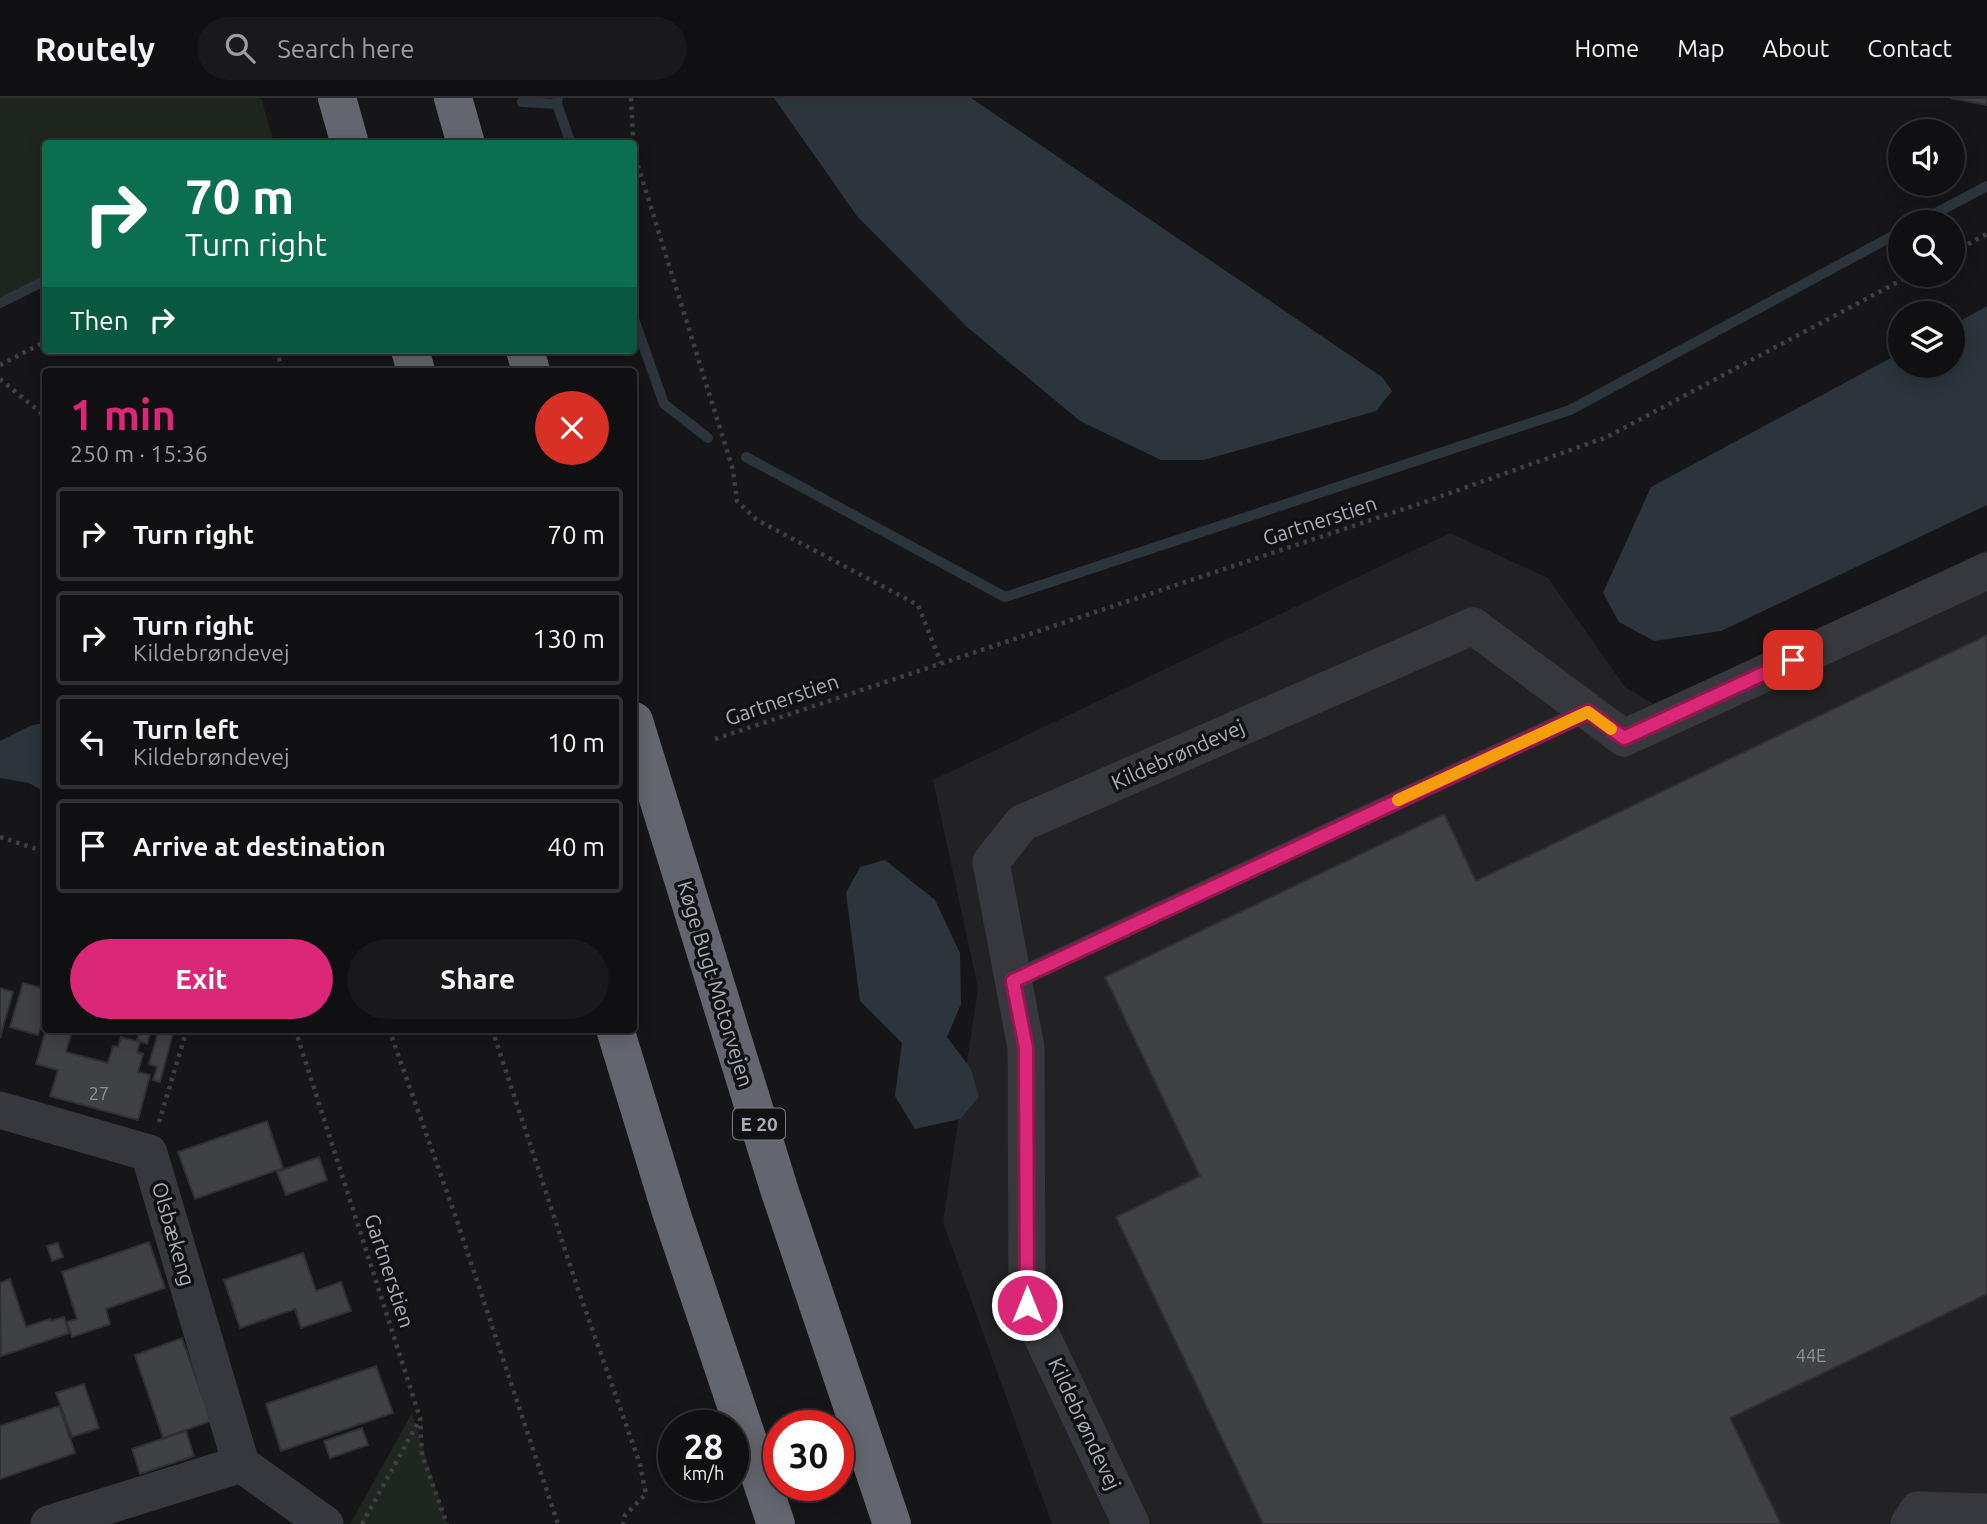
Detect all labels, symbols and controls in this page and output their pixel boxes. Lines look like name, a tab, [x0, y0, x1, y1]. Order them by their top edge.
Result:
search box	[197, 17, 687, 80]
icon: search	[221, 29, 259, 67]
text: Routely	[35, 30, 155, 67]
text: Search here	[277, 34, 415, 63]
text: Home	[1574, 35, 1639, 62]
text: Map	[1677, 35, 1724, 62]
text: About	[1762, 35, 1829, 62]
text: Contact	[1867, 35, 1952, 62]
map controls	[1888, 119, 1965, 378]
button: sound	[1888, 119, 1965, 196]
icon: right	[70, 168, 161, 259]
text: 70 m	[185, 168, 294, 223]
button: search	[1888, 210, 1965, 287]
text: Turn right	[185, 226, 327, 262]
icon: right	[143, 301, 181, 339]
button: layers	[1888, 301, 1965, 378]
text: Then	[70, 306, 129, 335]
text: 1 min	[70, 391, 176, 438]
button: close	[535, 391, 609, 465]
text: 250 m · 15:36	[70, 441, 208, 466]
street label: Gartnerstien	[1260, 490, 1380, 550]
icon: right	[74, 515, 112, 553]
text: Turn right	[133, 520, 254, 549]
text: 70 m	[547, 520, 605, 549]
text: Turn right	[133, 611, 254, 640]
icon: right	[74, 619, 112, 657]
text: 130 m	[533, 624, 605, 653]
pin	[1763, 630, 1823, 690]
text: Kildebrøndevej	[133, 640, 290, 665]
icon: arrive	[1774, 641, 1812, 679]
street label: Gartnerstien	[722, 668, 842, 730]
street label: Kildebrøndevej	[1107, 714, 1248, 794]
text: Turn left	[133, 715, 239, 744]
icon: left	[74, 723, 112, 761]
text: 10 m	[547, 728, 605, 757]
text: Kildebrøndevej	[133, 744, 290, 769]
icon: arrive	[74, 827, 112, 865]
text: Arrive at destination	[133, 832, 386, 861]
text: 40 m	[547, 832, 605, 861]
street label: Køge Bugt Motorvejen	[673, 878, 759, 1089]
button: Exit	[70, 939, 333, 1019]
button: Share	[347, 939, 609, 1019]
house number: 27	[89, 1083, 109, 1103]
road number: E 20	[733, 1108, 785, 1140]
street label: Olsbækeng	[148, 1179, 200, 1289]
street label: Gartnerstien	[360, 1211, 420, 1331]
position arrow	[990, 1268, 1064, 1342]
house number: 44E	[1796, 1345, 1826, 1365]
street label: Kildebrøndevej	[1044, 1354, 1126, 1493]
speed limit sign: 30	[763, 1410, 854, 1501]
text: 28	[684, 1426, 723, 1466]
text: km/h	[683, 1463, 724, 1483]

